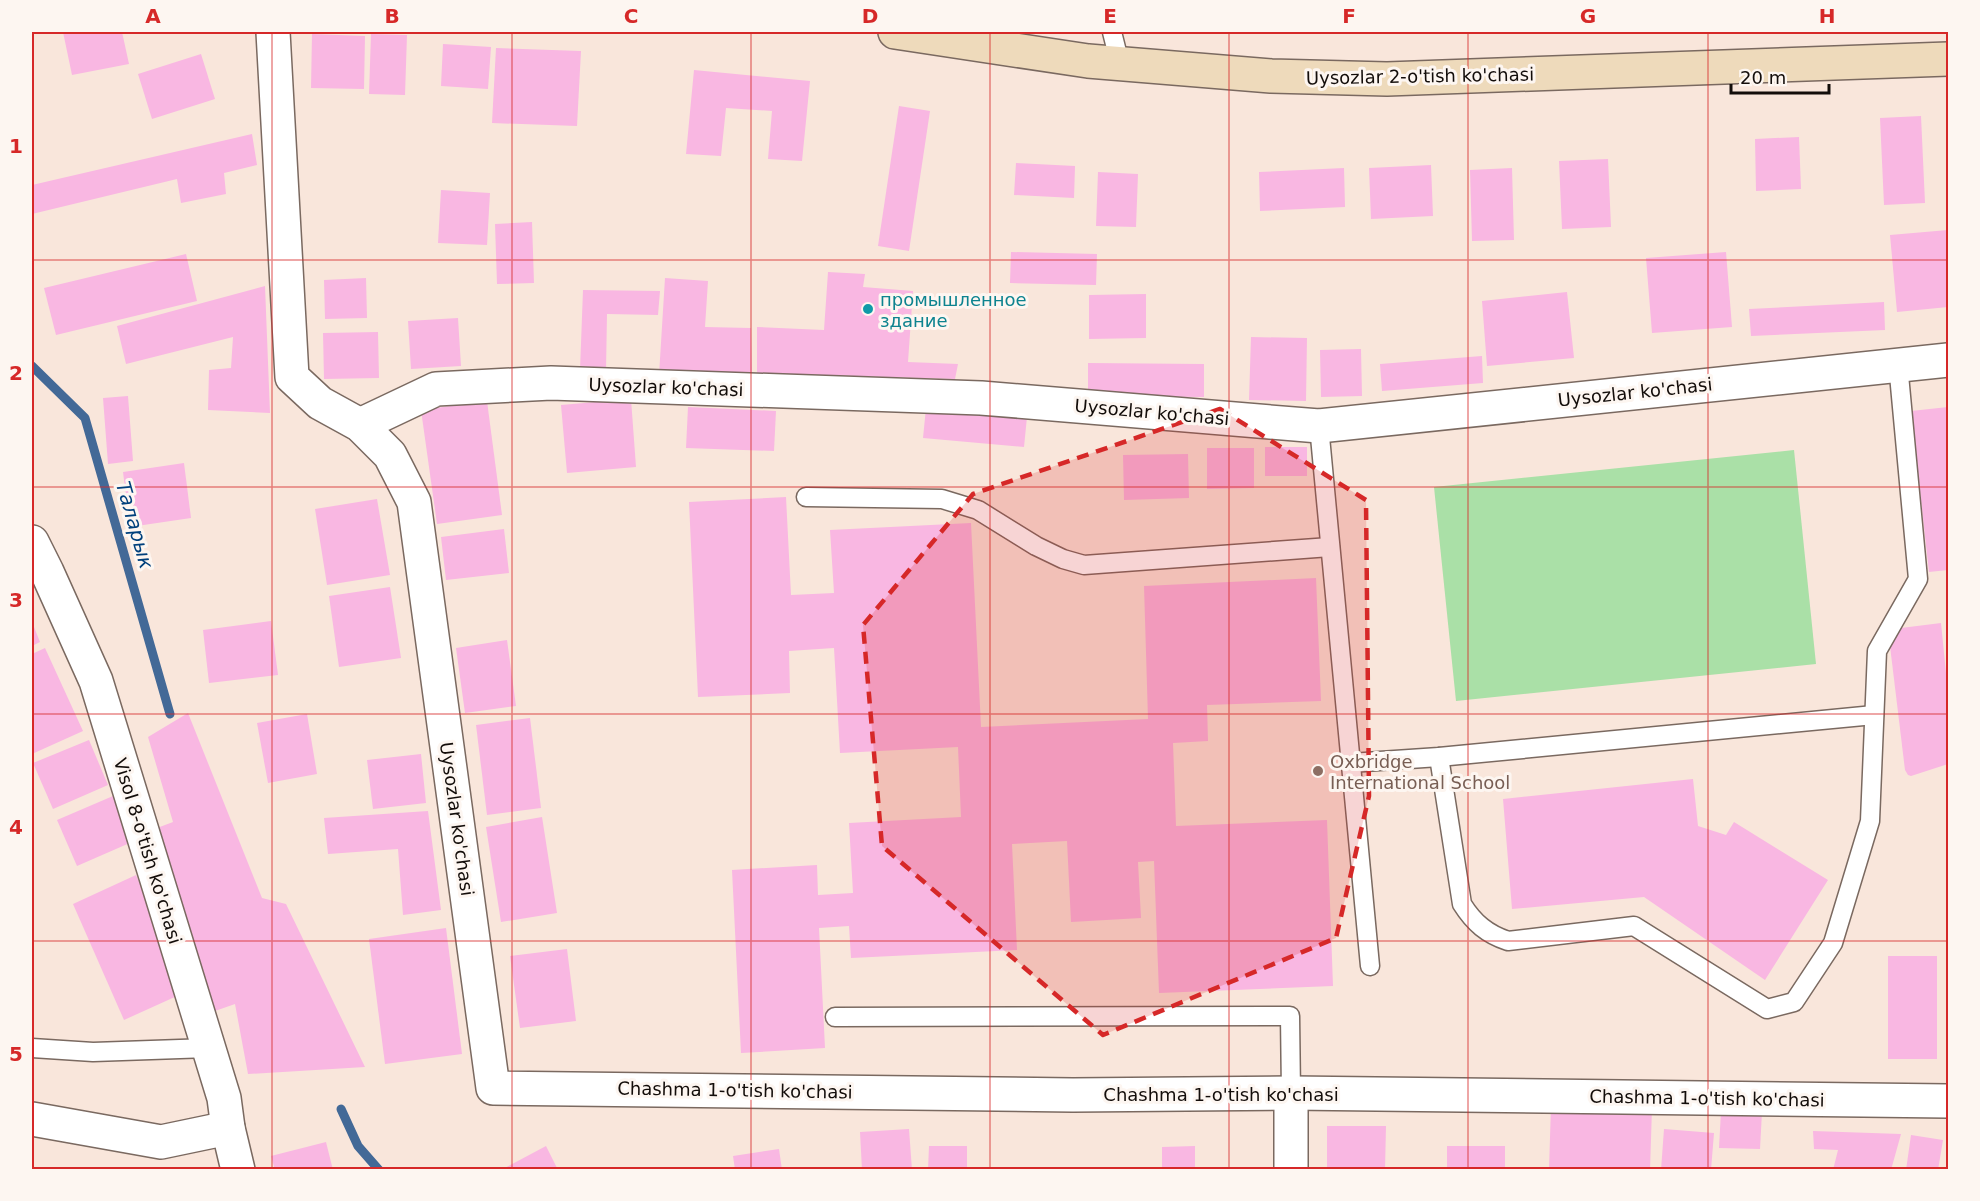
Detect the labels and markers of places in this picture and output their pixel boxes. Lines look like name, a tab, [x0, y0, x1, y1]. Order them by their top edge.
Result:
place label: промышленное здание	[880, 289, 1027, 331]
marker: промышленное здание	[861, 302, 875, 316]
place label: Oxbridge International School	[1330, 751, 1510, 793]
marker: Oxbridge International School	[1311, 764, 1325, 778]

